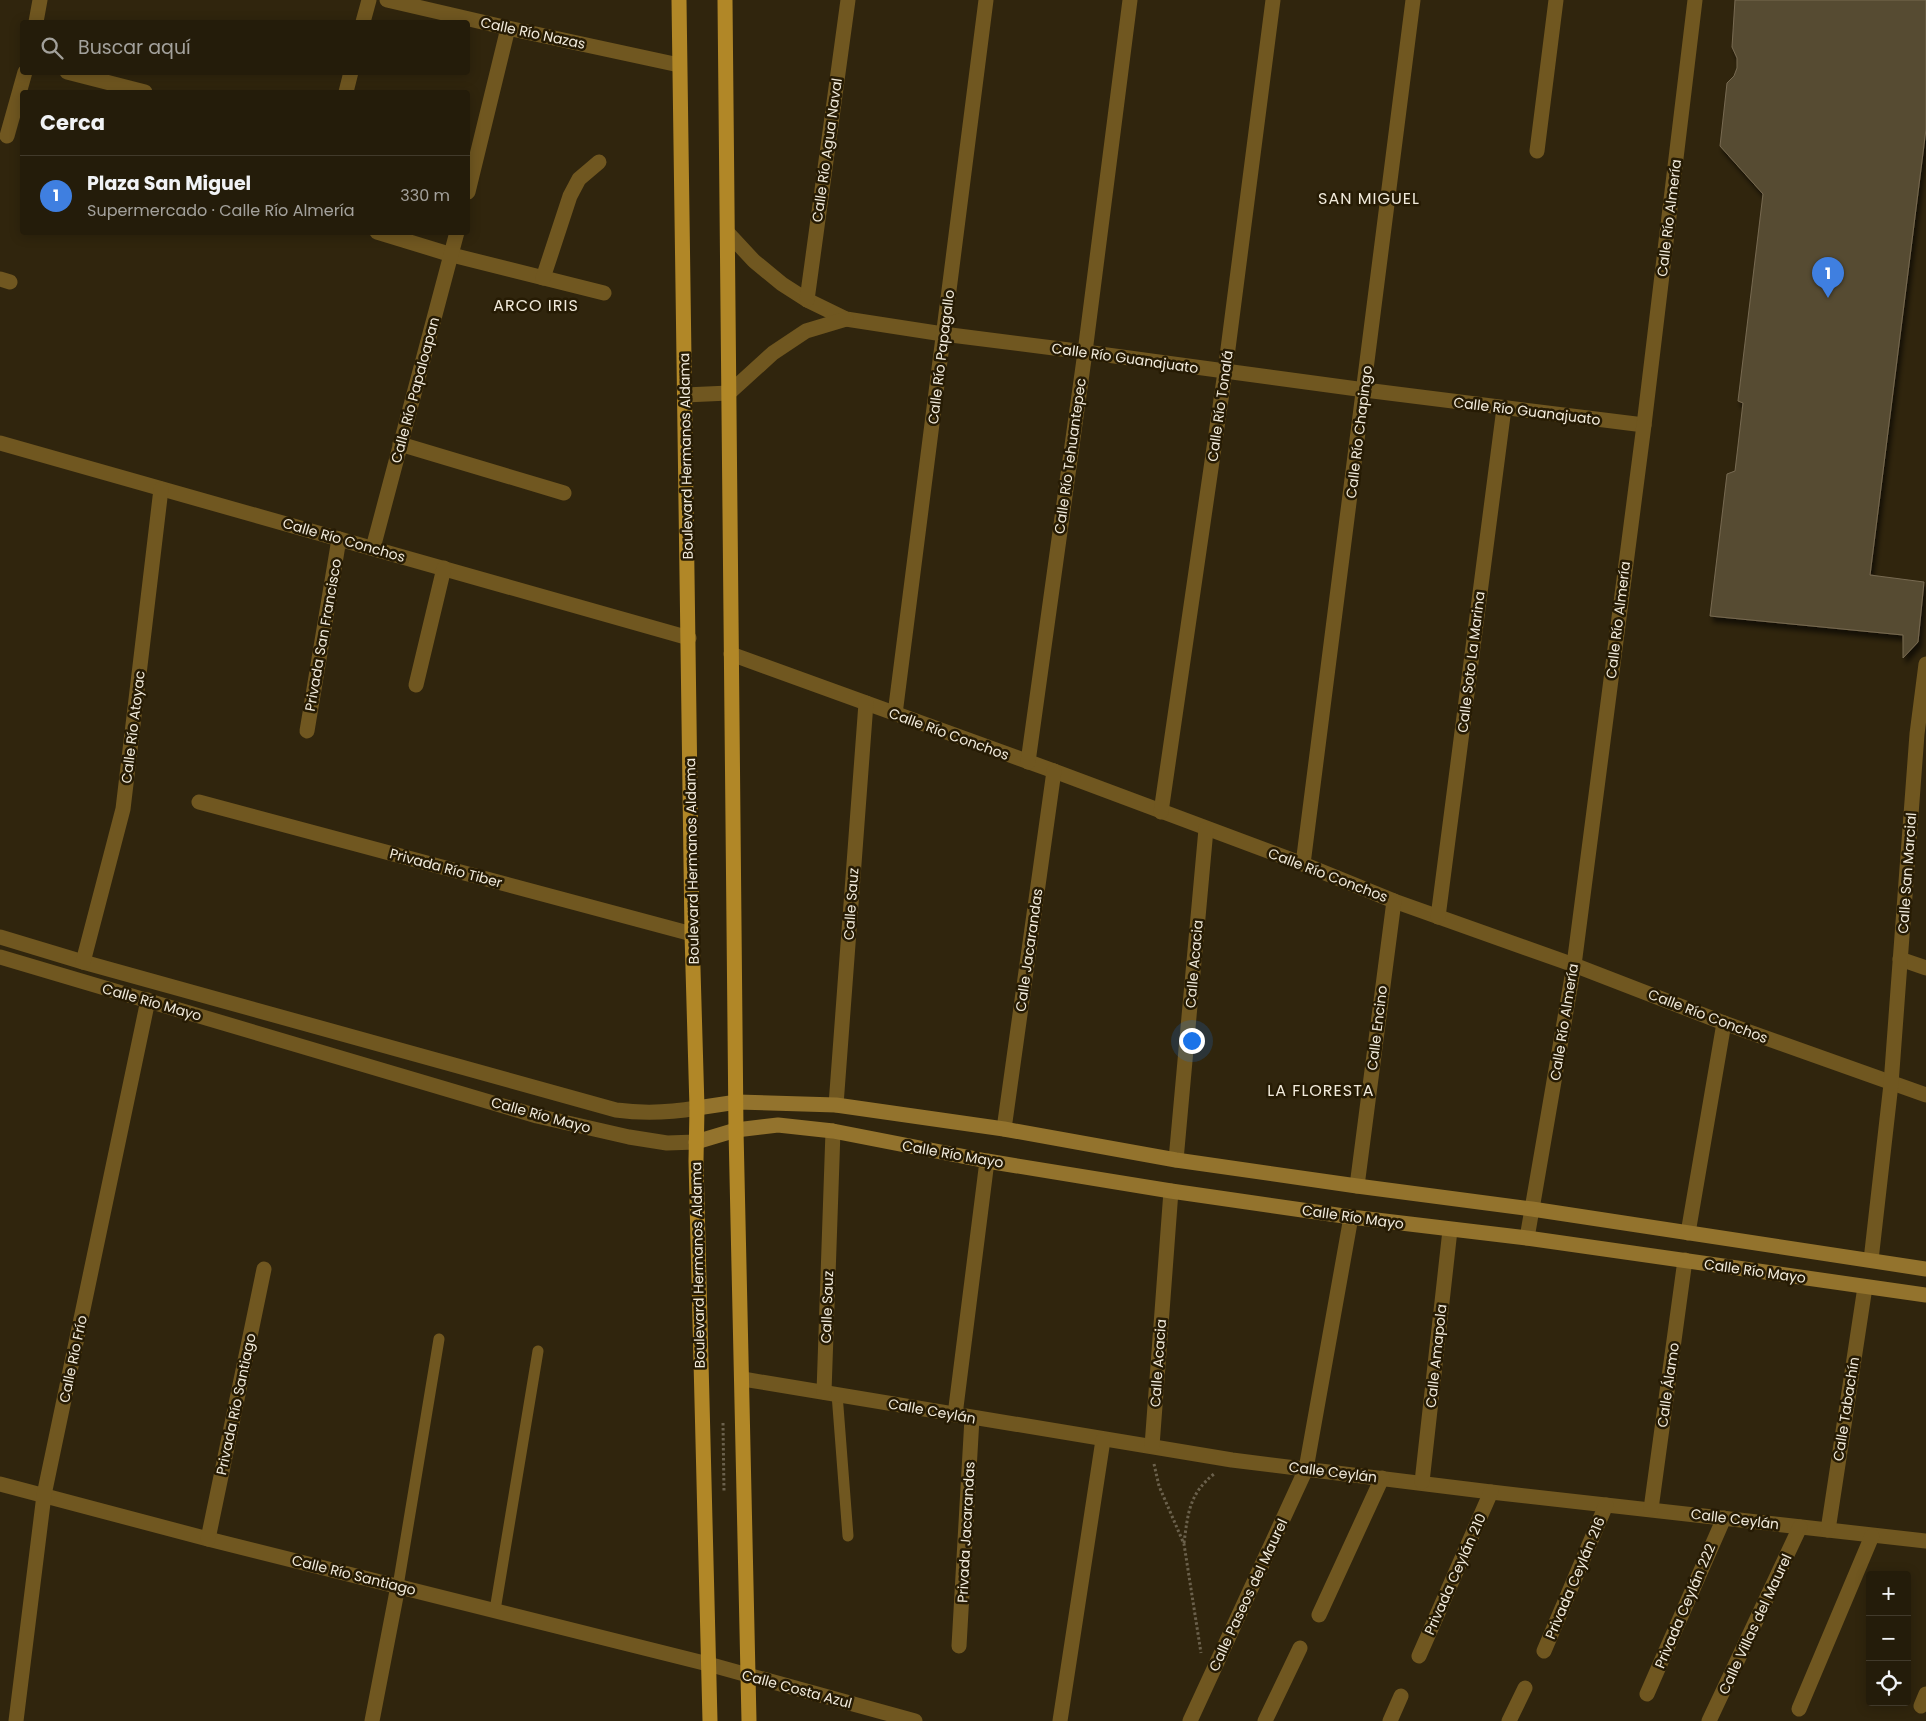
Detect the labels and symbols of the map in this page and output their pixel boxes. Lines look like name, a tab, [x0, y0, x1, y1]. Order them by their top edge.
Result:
street label: Calle Río Nazas	[479, 12, 587, 54]
street label: Calle Río Agua Naval	[807, 77, 847, 223]
street label: Calle Río Almería	[1652, 158, 1686, 278]
district label: SAN MIGUEL	[1318, 187, 1420, 210]
pin: 1	[1812, 257, 1844, 298]
street label: Calle Río Papagallo	[923, 288, 959, 425]
district label: ARCO IRIS	[493, 294, 579, 317]
street label: Calle Río Papaloapan	[386, 315, 444, 465]
street label: Calle Río Guanajuato	[1050, 338, 1200, 378]
street label: Calle Río Tonalá	[1202, 349, 1238, 463]
street label: Boulevard Hermanos Aldama	[674, 353, 698, 559]
street label: Calle Río Chapingo	[1341, 364, 1377, 500]
street label: Calle Río Tehuantepec	[1049, 377, 1091, 535]
street label: Calle Río Guanajuato	[1452, 392, 1602, 430]
street label: Calle Río Conchos	[280, 513, 408, 567]
street label: Privada San Francisco	[300, 557, 346, 713]
street label: Calle Río Almería	[1601, 560, 1635, 680]
street label: Calle Soto La Marina	[1452, 590, 1490, 734]
street label: Calle Río Atoyac	[116, 669, 150, 785]
street label: Calle Río Conchos	[886, 703, 1012, 765]
street label: Boulevard Hermanos Aldama	[680, 758, 704, 964]
street label: Calle San Marcial	[1893, 812, 1921, 934]
street label: Privada Río Tiber	[387, 843, 505, 893]
street label: Calle Río Conchos	[1265, 843, 1391, 907]
street label: Calle Sauz	[838, 867, 864, 941]
street label: Calle Jacarandas	[1010, 887, 1048, 1013]
street label: Calle Acacia	[1180, 919, 1208, 1009]
street label: Calle Río Almería	[1545, 962, 1583, 1082]
street label: Calle Río Mayo	[100, 978, 204, 1026]
street label: Calle Encino	[1362, 984, 1392, 1072]
street label: Calle Río Conchos	[1645, 984, 1771, 1048]
your location	[1179, 1028, 1205, 1054]
district label: LA FLORESTA	[1267, 1079, 1375, 1102]
street label: Calle Río Mayo	[489, 1092, 593, 1138]
street label: Calle Río Mayo	[901, 1135, 1005, 1173]
street label: Boulevard Hermanos Aldama	[686, 1162, 710, 1368]
street label: Calle Río Mayo	[1301, 1200, 1405, 1234]
street label: Calle Río Mayo	[1703, 1254, 1807, 1288]
street label: Calle Sauz	[816, 1270, 838, 1344]
street label: Calle Amapola	[1421, 1303, 1451, 1409]
street label: Calle Río Frío	[54, 1313, 92, 1405]
street label: Calle Acacia	[1145, 1318, 1171, 1408]
street label: Privada Río Santiago	[211, 1331, 261, 1477]
street label: Calle Álamo	[1652, 1341, 1684, 1429]
street label: Calle Tabachín	[1828, 1355, 1864, 1463]
street label: Calle Ceylán	[887, 1393, 977, 1429]
street label: Calle Ceylán	[1288, 1457, 1378, 1487]
street label: Privada Jacarandas	[952, 1461, 980, 1603]
street label: Calle Ceylán	[1690, 1504, 1780, 1534]
street label: Privada Ceylán 210	[1419, 1510, 1491, 1638]
street label: Privada Ceylán 216	[1540, 1514, 1610, 1642]
street label: Calle Paseos del Maurel	[1204, 1515, 1292, 1675]
street label: Privada Ceylán 222	[1650, 1540, 1720, 1672]
street label: Calle Río Santiago	[290, 1550, 418, 1600]
street label: Calle Villas del Maurel	[1714, 1550, 1796, 1698]
street label: Calle Costa Azul	[740, 1665, 854, 1713]

